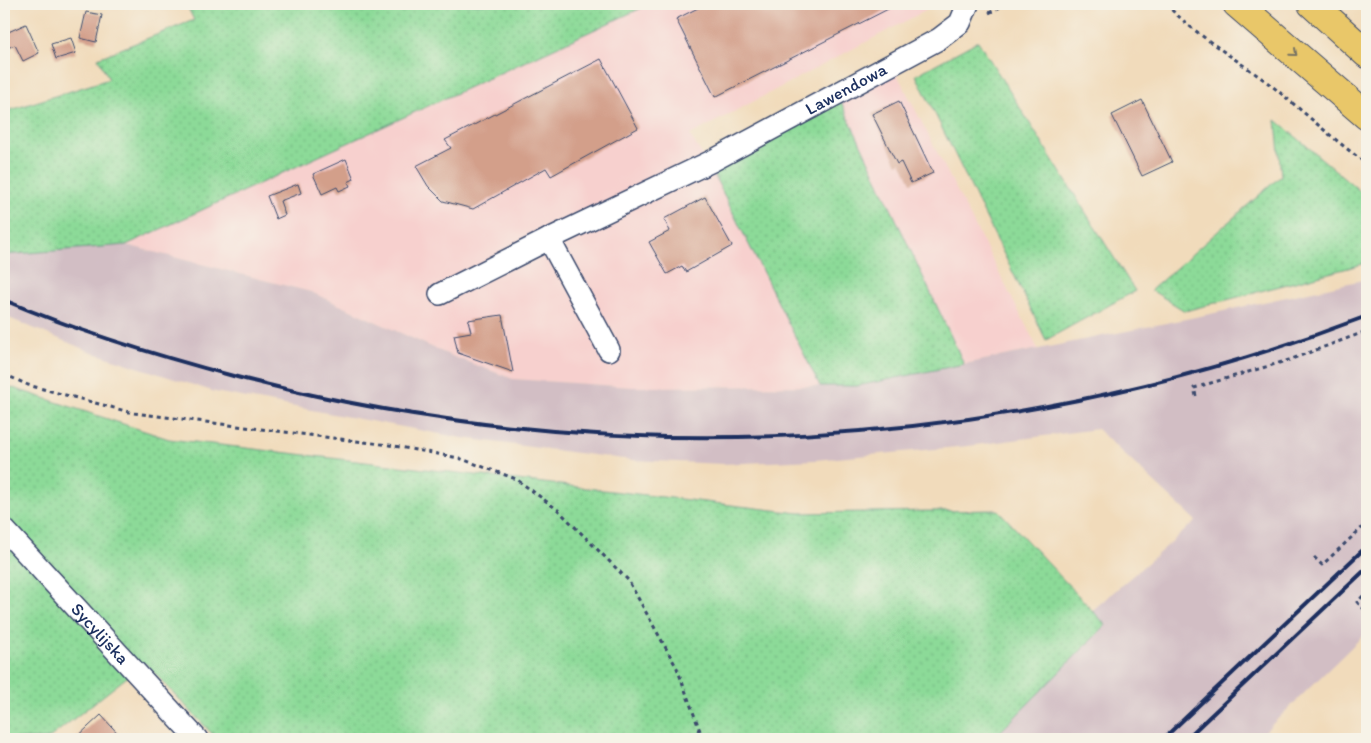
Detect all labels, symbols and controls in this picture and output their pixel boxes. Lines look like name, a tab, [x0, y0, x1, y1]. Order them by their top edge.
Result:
one-way arrow	[1289, 48, 1298, 57]
street label: Lawendowa	[801, 58, 891, 120]
street label: Sycylijska	[66, 598, 134, 669]

